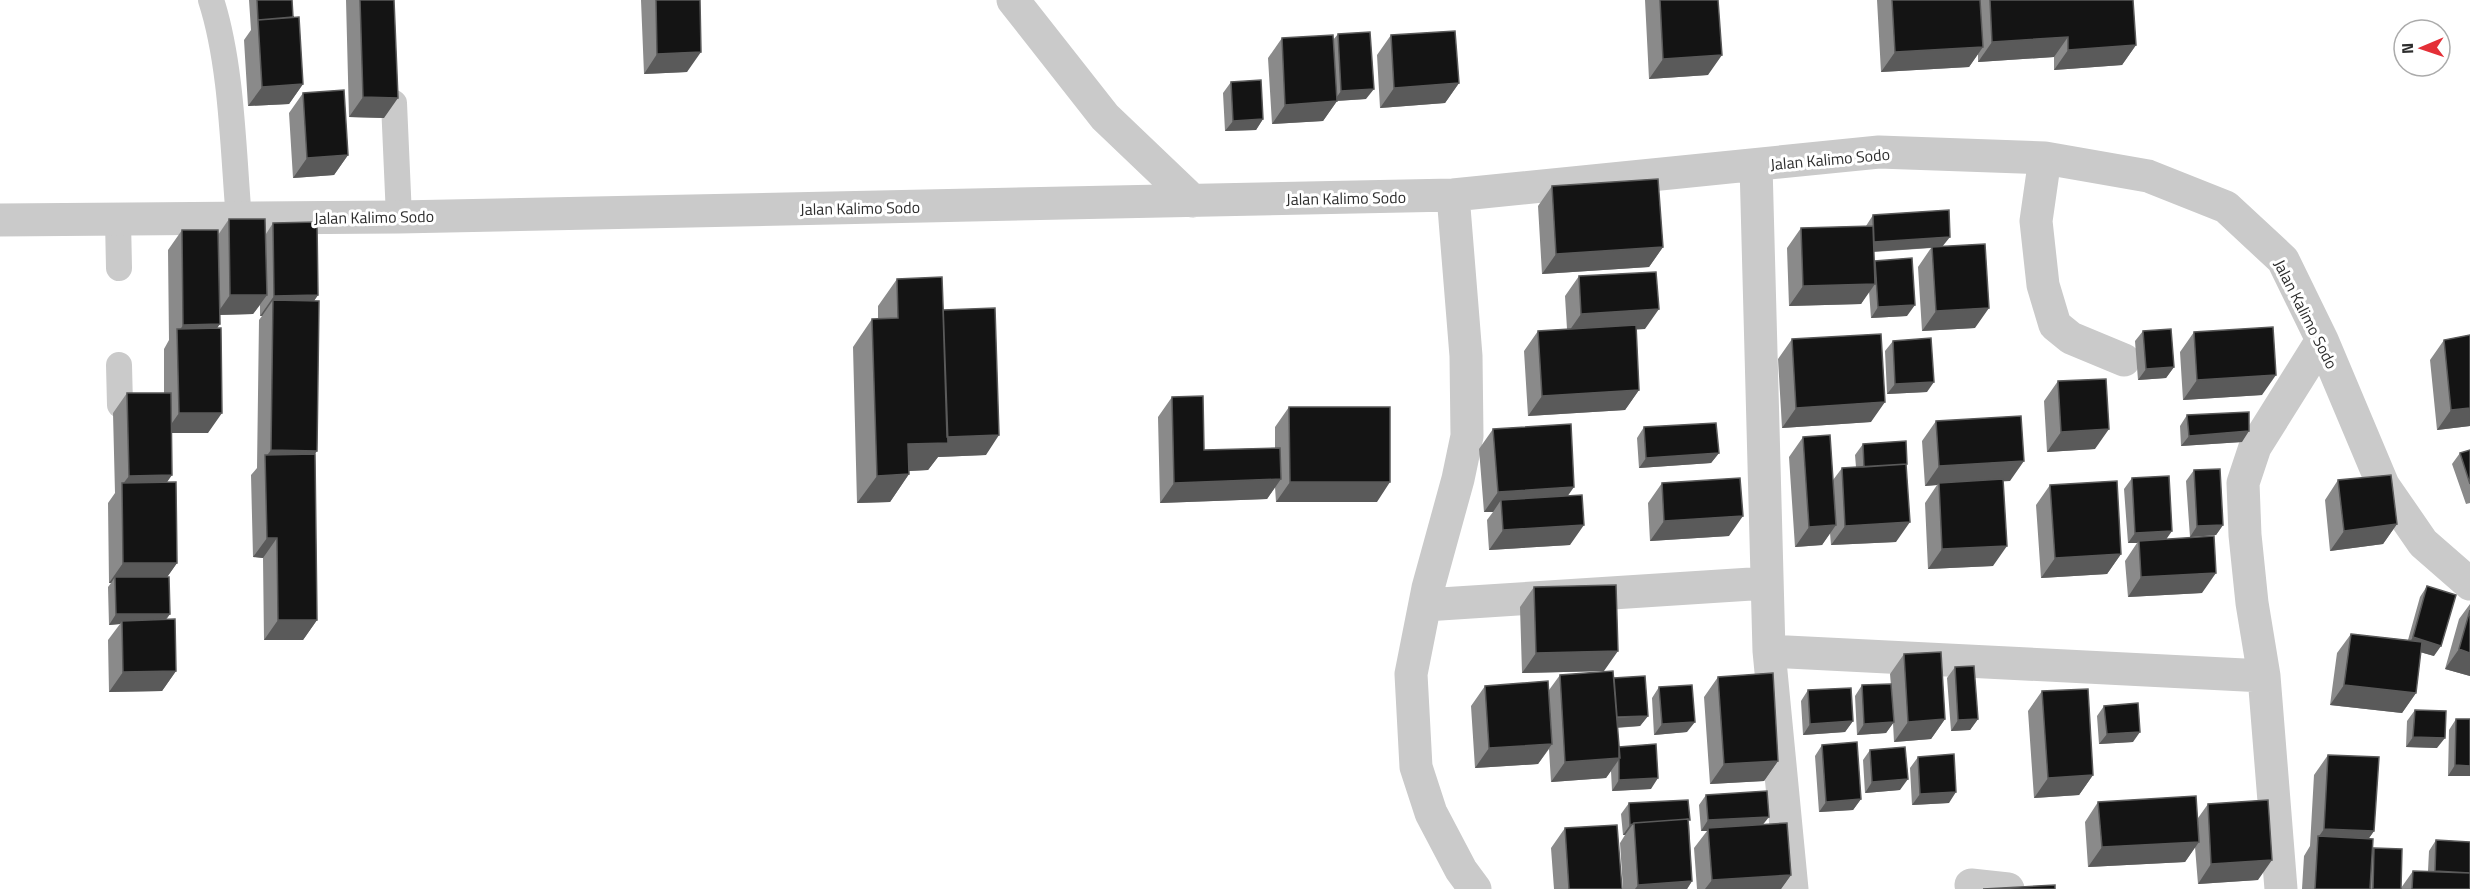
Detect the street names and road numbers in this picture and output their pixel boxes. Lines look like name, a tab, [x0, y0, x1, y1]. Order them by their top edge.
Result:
street label: Jalan Kalimo Sodo	[1769, 142, 1891, 176]
street label: Jalan Kalimo Sodo	[1286, 185, 1406, 211]
street label: Jalan Kalimo Sodo	[800, 195, 920, 221]
street label: Jalan Kalimo Sodo	[314, 204, 434, 230]
street label: Jalan Kalimo Sodo	[2268, 255, 2344, 373]

